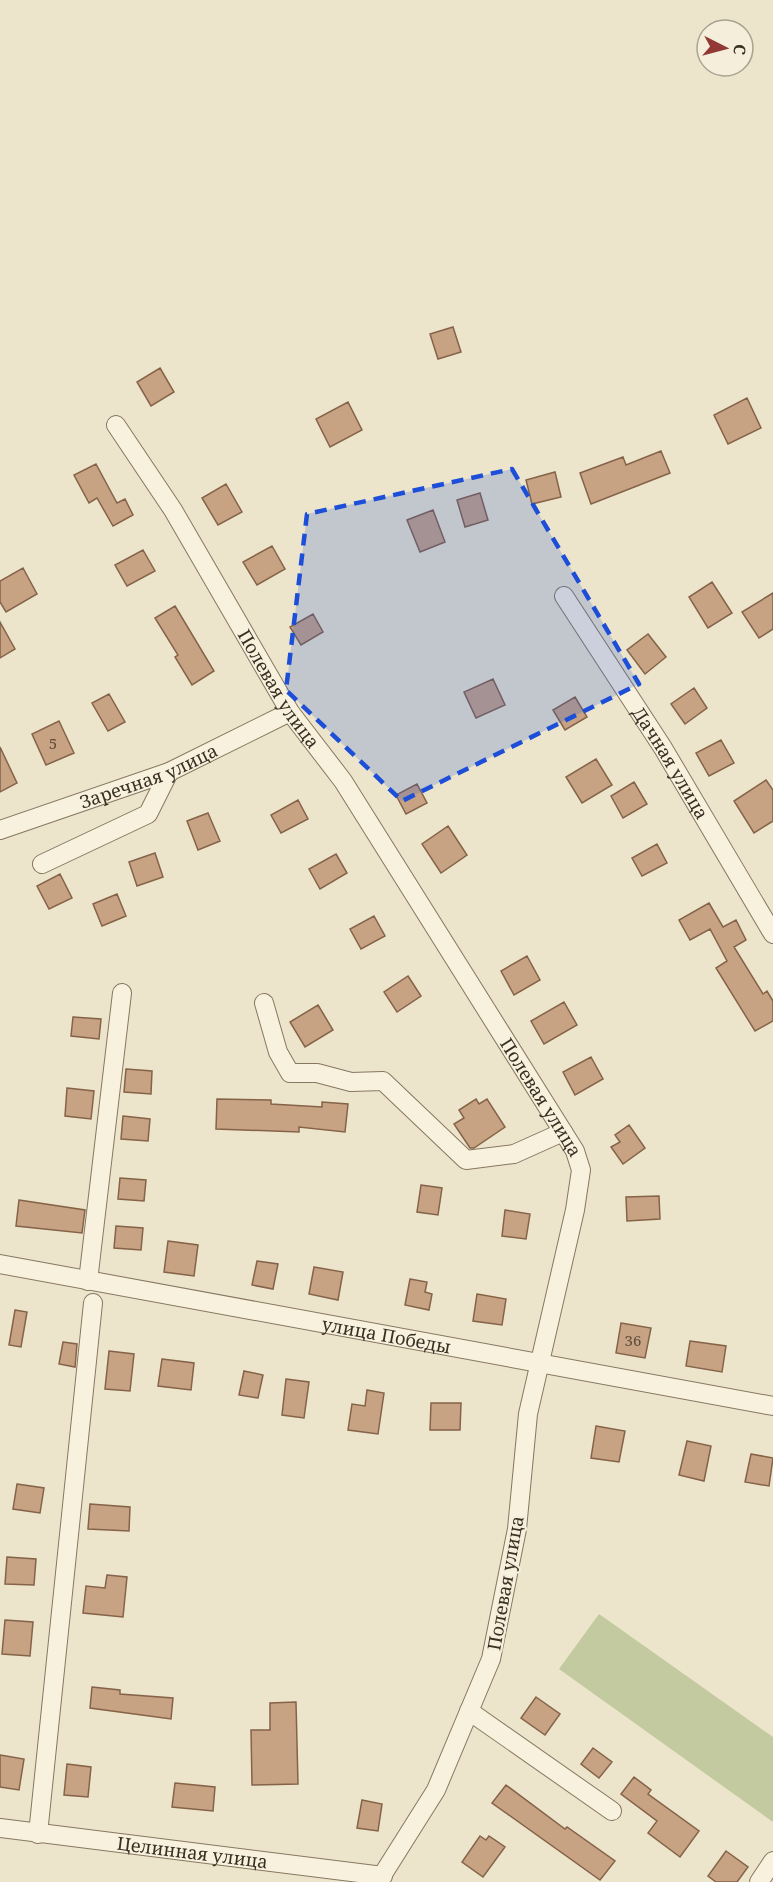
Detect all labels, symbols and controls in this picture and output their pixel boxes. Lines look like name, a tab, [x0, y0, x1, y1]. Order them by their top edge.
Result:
north arrow	[695, 18, 755, 78]
text: С	[728, 43, 751, 56]
street label: Полевая улица	[233, 625, 325, 753]
street label: Дачная улица	[627, 702, 714, 823]
house number: 5	[49, 733, 57, 753]
street label: Заречная улица	[76, 738, 221, 814]
street label: Полевая улица	[495, 1033, 588, 1161]
street label: улица Победы	[320, 1311, 453, 1359]
house number: 36	[625, 1330, 641, 1350]
street label: Полевая улица	[481, 1514, 529, 1652]
street label: Целинная улица	[116, 1831, 269, 1873]

